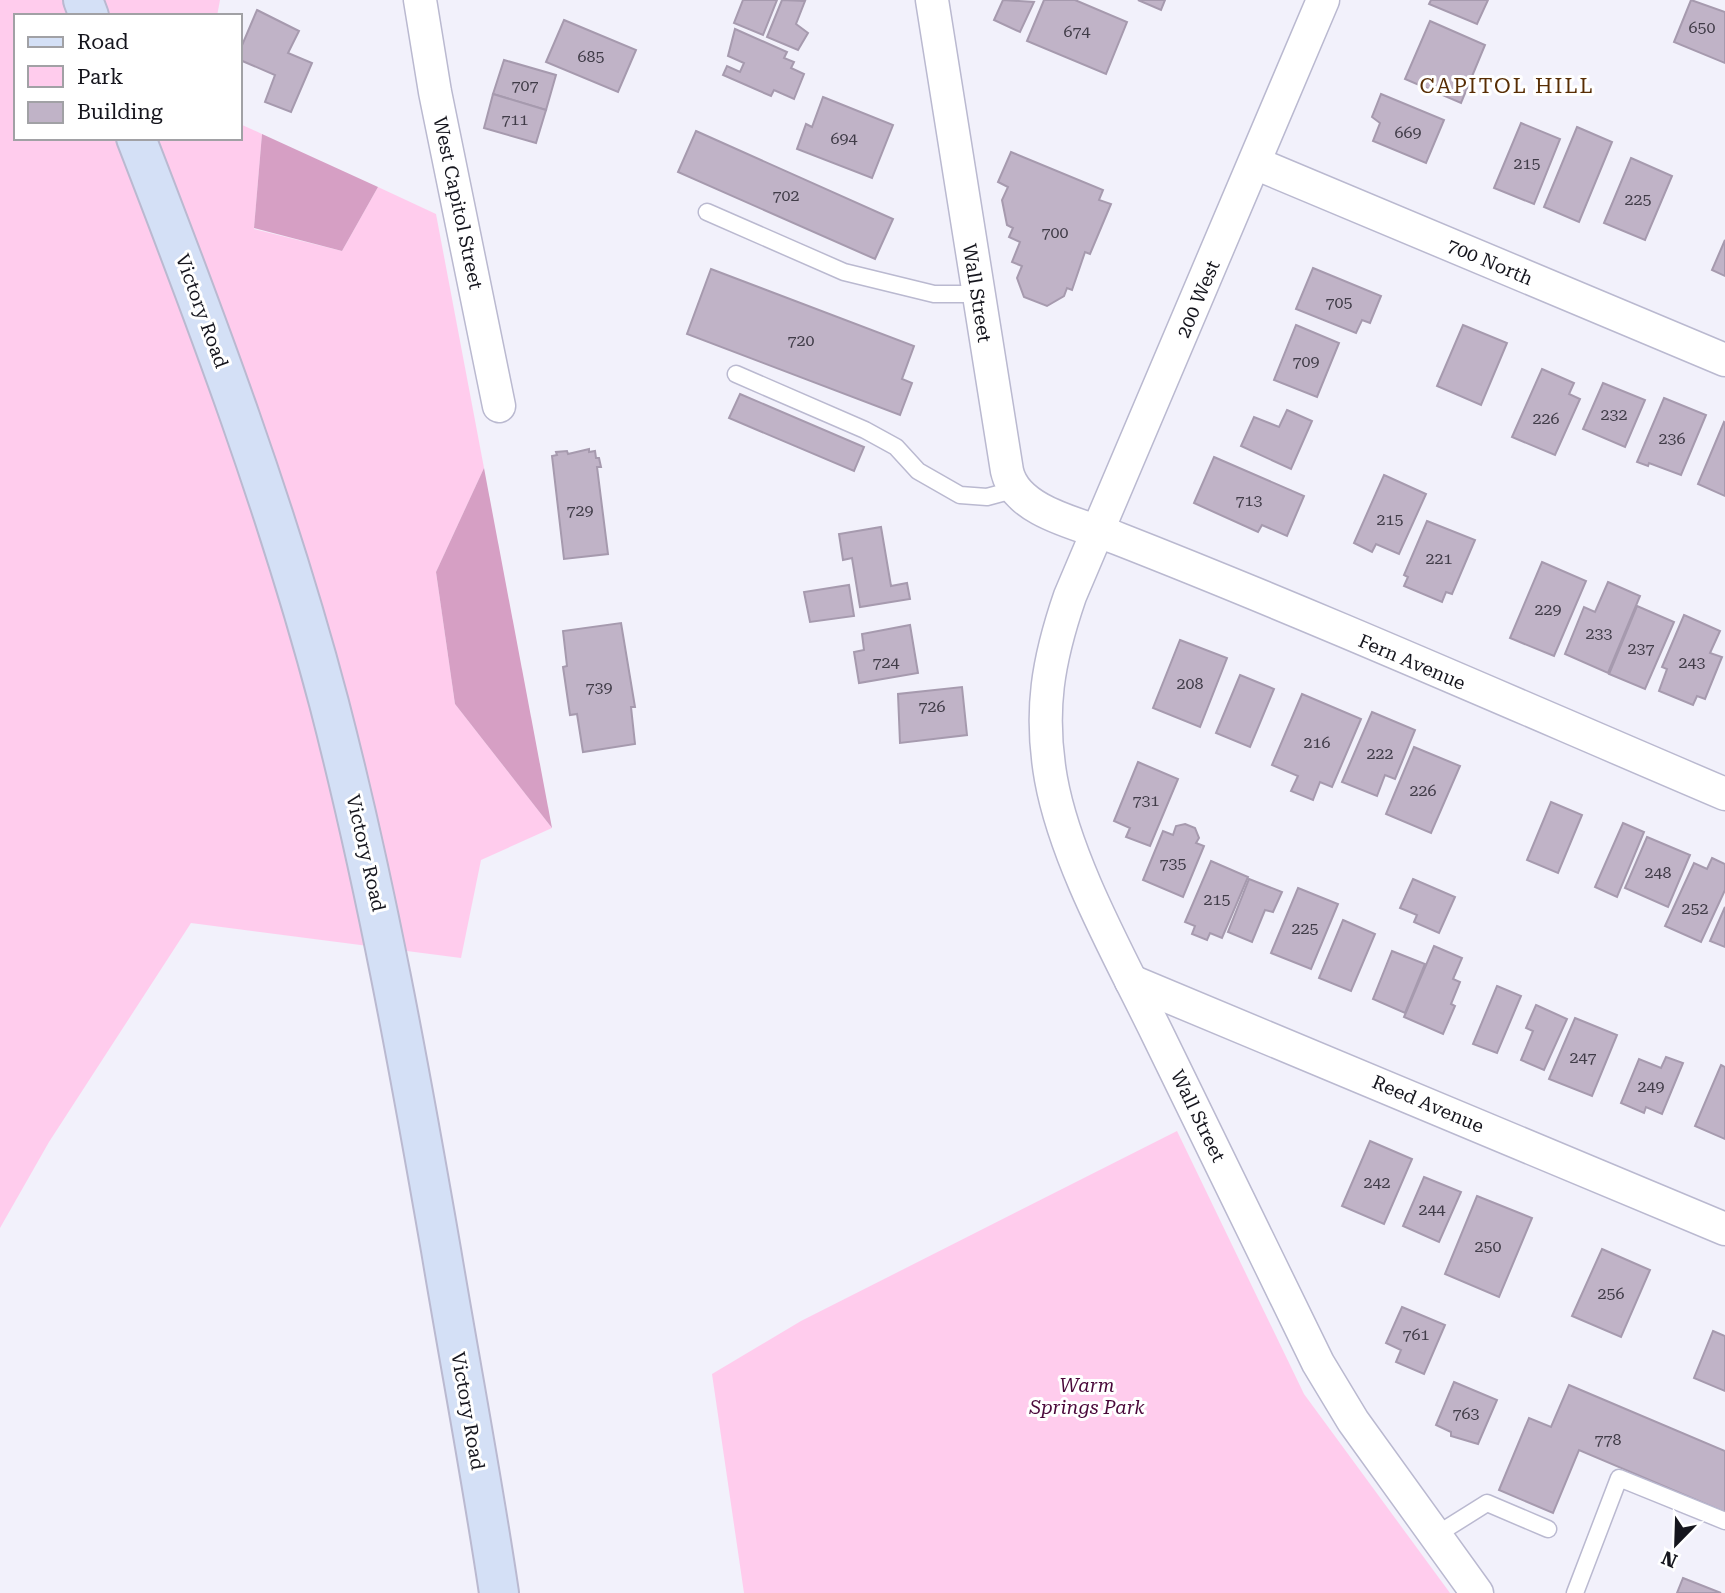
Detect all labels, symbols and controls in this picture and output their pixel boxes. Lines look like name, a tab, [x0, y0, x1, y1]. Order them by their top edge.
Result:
legend	[14, 14, 242, 140]
house number: 650	[1689, 18, 1715, 37]
house number: 674	[1064, 22, 1090, 41]
text: Road	[77, 30, 129, 54]
house number: 685	[578, 47, 604, 66]
text: Park	[77, 65, 123, 89]
district label: CAPITOL HILL	[1420, 74, 1594, 98]
house number: 707	[512, 76, 538, 95]
text: Building	[77, 100, 163, 124]
house number: 711	[502, 110, 528, 129]
street label: West Capitol Street	[428, 115, 488, 291]
house number: 669	[1395, 123, 1421, 142]
house number: 694	[831, 129, 857, 148]
house number: 215	[1514, 154, 1540, 173]
house number: 702	[773, 186, 799, 205]
house number: 225	[1625, 190, 1651, 209]
house number: 700	[1042, 223, 1068, 242]
street label: 700 North	[1444, 234, 1536, 290]
street label: Wall Street	[958, 242, 996, 344]
street label: Victory Road	[171, 251, 233, 371]
street label: 200 West	[1171, 257, 1225, 341]
house number: 705	[1326, 293, 1352, 312]
house number: 720	[788, 331, 814, 350]
house number: 709	[1293, 352, 1319, 371]
house number: 232	[1601, 405, 1627, 424]
house number: 226	[1533, 409, 1559, 428]
house number: 236	[1659, 429, 1685, 448]
house number: 713	[1236, 491, 1262, 510]
house number: 729	[567, 501, 593, 520]
house number: 215	[1377, 510, 1403, 529]
house number: 221	[1426, 549, 1452, 568]
house number: 229	[1535, 600, 1561, 619]
house number: 233	[1586, 624, 1612, 643]
street label: Fern Avenue	[1355, 629, 1469, 695]
house number: 237	[1628, 639, 1654, 658]
house number: 724	[873, 653, 899, 672]
house number: 243	[1679, 653, 1705, 672]
house number: 208	[1177, 674, 1203, 693]
house number: 739	[586, 678, 612, 697]
house number: 726	[919, 697, 945, 716]
house number: 216	[1304, 733, 1330, 752]
house number: 222	[1367, 744, 1393, 763]
house number: 226	[1410, 781, 1436, 800]
house number: 731	[1133, 791, 1159, 810]
street label: Victory Road	[341, 792, 391, 914]
house number: 735	[1160, 854, 1186, 873]
house number: 248	[1645, 863, 1671, 882]
house number: 215	[1204, 890, 1230, 909]
house number: 252	[1682, 899, 1708, 918]
house number: 225	[1292, 919, 1318, 938]
house number: 247	[1570, 1048, 1596, 1067]
street label: Wall Street	[1166, 1066, 1230, 1166]
street label: Reed Avenue	[1369, 1070, 1487, 1138]
house number: 249	[1638, 1077, 1664, 1096]
house number: 242	[1364, 1173, 1390, 1192]
house number: 244	[1419, 1200, 1445, 1219]
house number: 250	[1475, 1237, 1501, 1256]
house number: 256	[1598, 1284, 1624, 1303]
house number: 761	[1403, 1325, 1429, 1344]
street label: Victory Road	[446, 1350, 490, 1472]
park label: Warm Springs Park	[1028, 1374, 1145, 1419]
house number: 763	[1453, 1404, 1479, 1423]
house number: 778	[1595, 1430, 1621, 1449]
north arrow	[1641, 1509, 1711, 1579]
text: N	[1658, 1546, 1681, 1573]

